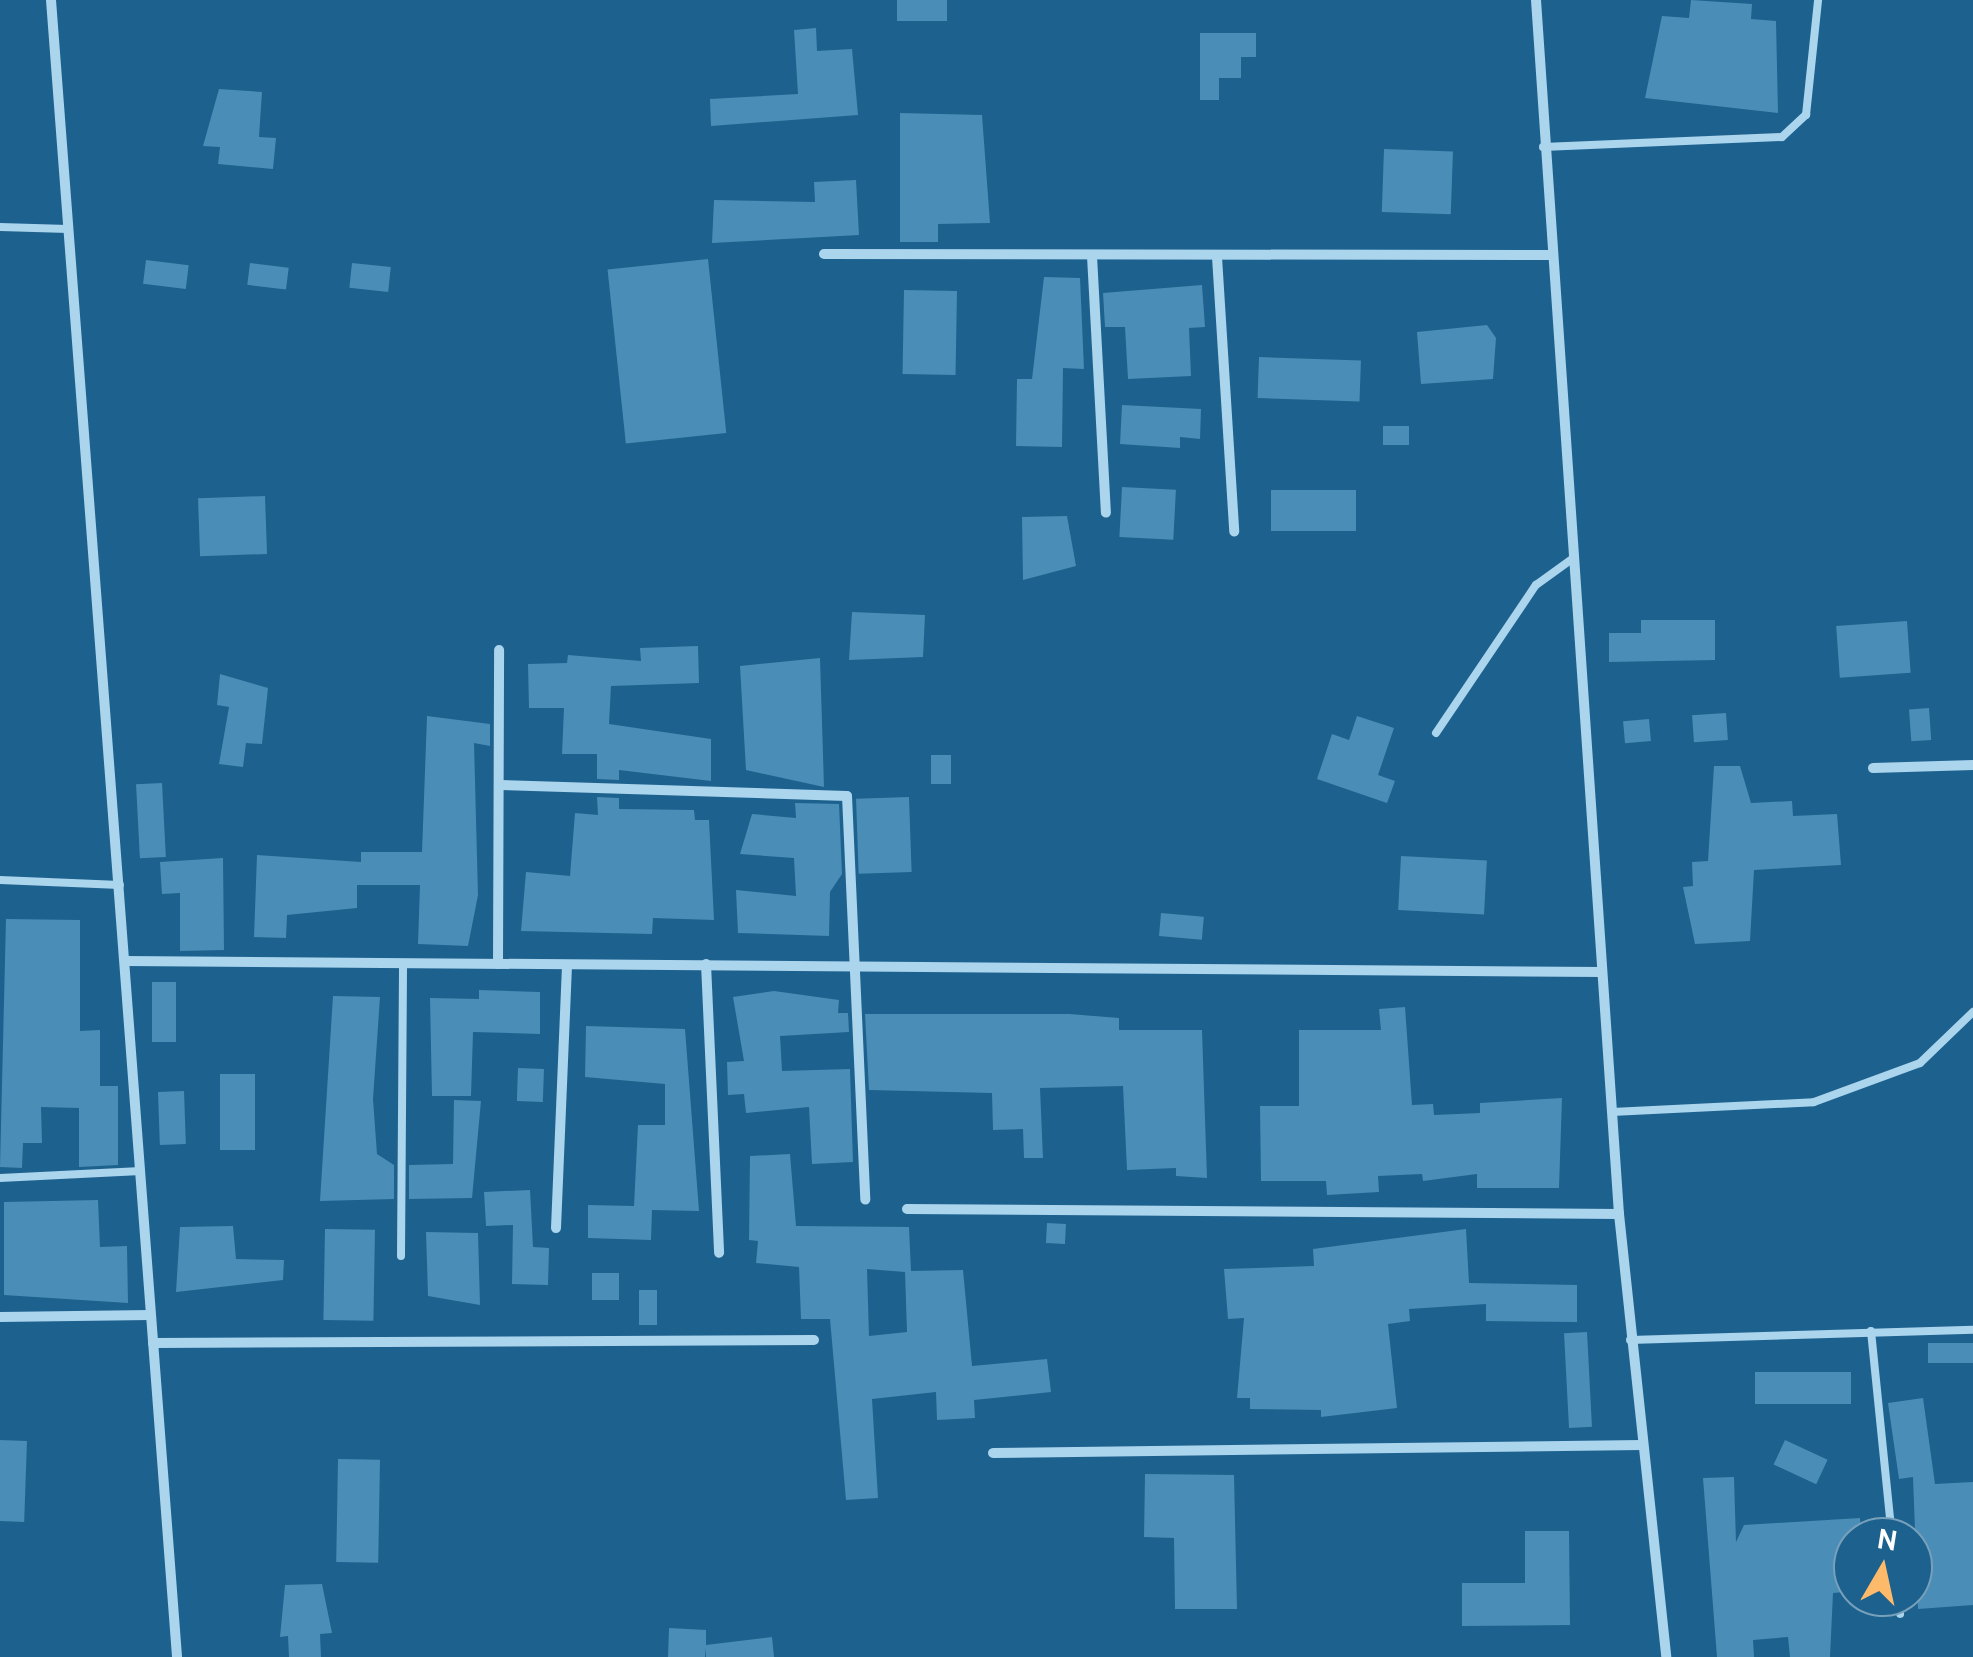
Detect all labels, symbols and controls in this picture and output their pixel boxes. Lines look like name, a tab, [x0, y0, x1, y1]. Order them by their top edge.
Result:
north arrow	[1833, 1517, 1933, 1617]
text: N	[1875, 1521, 1900, 1558]

